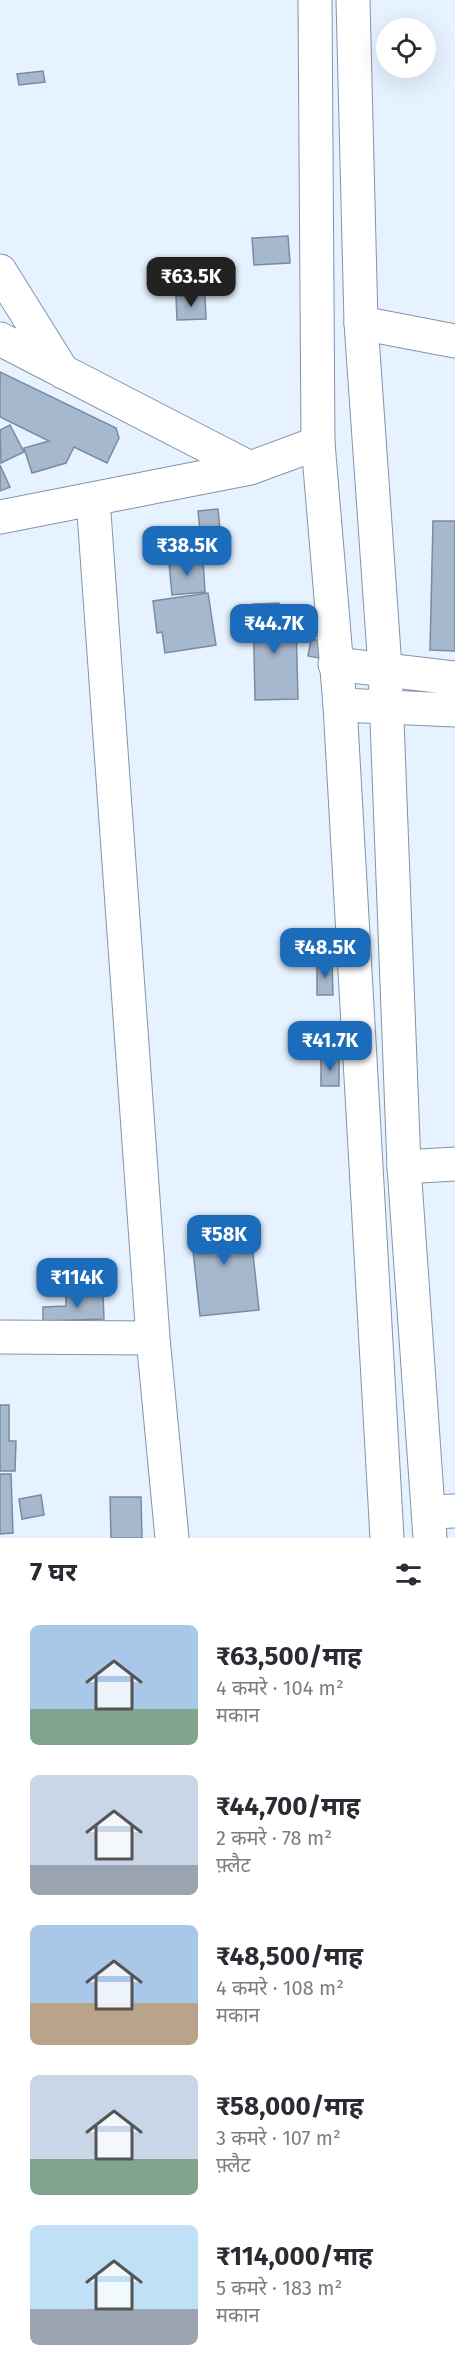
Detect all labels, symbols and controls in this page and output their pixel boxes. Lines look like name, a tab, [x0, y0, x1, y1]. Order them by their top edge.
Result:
map controls	[376, 18, 436, 78]
button: locate	[376, 18, 436, 78]
pin: ₹63.5K	[142, 257, 240, 308]
text: ₹63.5K	[161, 264, 221, 288]
pin: ₹38.5K	[138, 526, 236, 577]
text: ₹38.5K	[156, 533, 218, 557]
pin: ₹44.7K	[225, 604, 323, 655]
text: ₹44.7K	[244, 611, 304, 635]
pin: ₹48.5K	[276, 928, 374, 979]
text: ₹48.5K	[294, 935, 356, 959]
pin: ₹41.7K	[281, 1021, 379, 1072]
text: ₹41.7K	[302, 1028, 358, 1052]
pin: ₹58K	[188, 1215, 260, 1266]
text: ₹58K	[201, 1222, 247, 1246]
pin: ₹114K	[35, 1258, 119, 1309]
text: ₹114K	[51, 1265, 104, 1289]
text: 7 घर	[30, 1557, 77, 1588]
icon: filters	[392, 1558, 425, 1591]
text: ₹63,500/माह	[216, 1641, 362, 1672]
icon: home	[78, 1649, 150, 1721]
text: 4 कमरे · 104 m²	[216, 1676, 344, 1700]
text: मकान	[216, 1703, 260, 1727]
text: ₹44,700/माह	[216, 1791, 360, 1822]
icon: home	[78, 1799, 150, 1871]
text: 2 कमरे · 78 m²	[216, 1826, 332, 1850]
text: फ़्लैट	[216, 1853, 251, 1877]
text: ₹48,500/माह	[216, 1941, 363, 1972]
icon: home	[78, 1949, 150, 2021]
text: 4 कमरे · 108 m²	[216, 1976, 344, 2000]
text: मकान	[216, 2003, 260, 2027]
text: ₹58,000/माह	[216, 2091, 363, 2122]
icon: home	[78, 2099, 150, 2171]
text: 3 कमरे · 107 m²	[216, 2126, 341, 2150]
text: फ़्लैट	[216, 2153, 251, 2177]
text: ₹114,000/माह	[216, 2241, 373, 2272]
icon: home	[78, 2249, 150, 2321]
text: 5 कमरे · 183 m²	[216, 2276, 342, 2300]
text: मकान	[216, 2303, 260, 2327]

